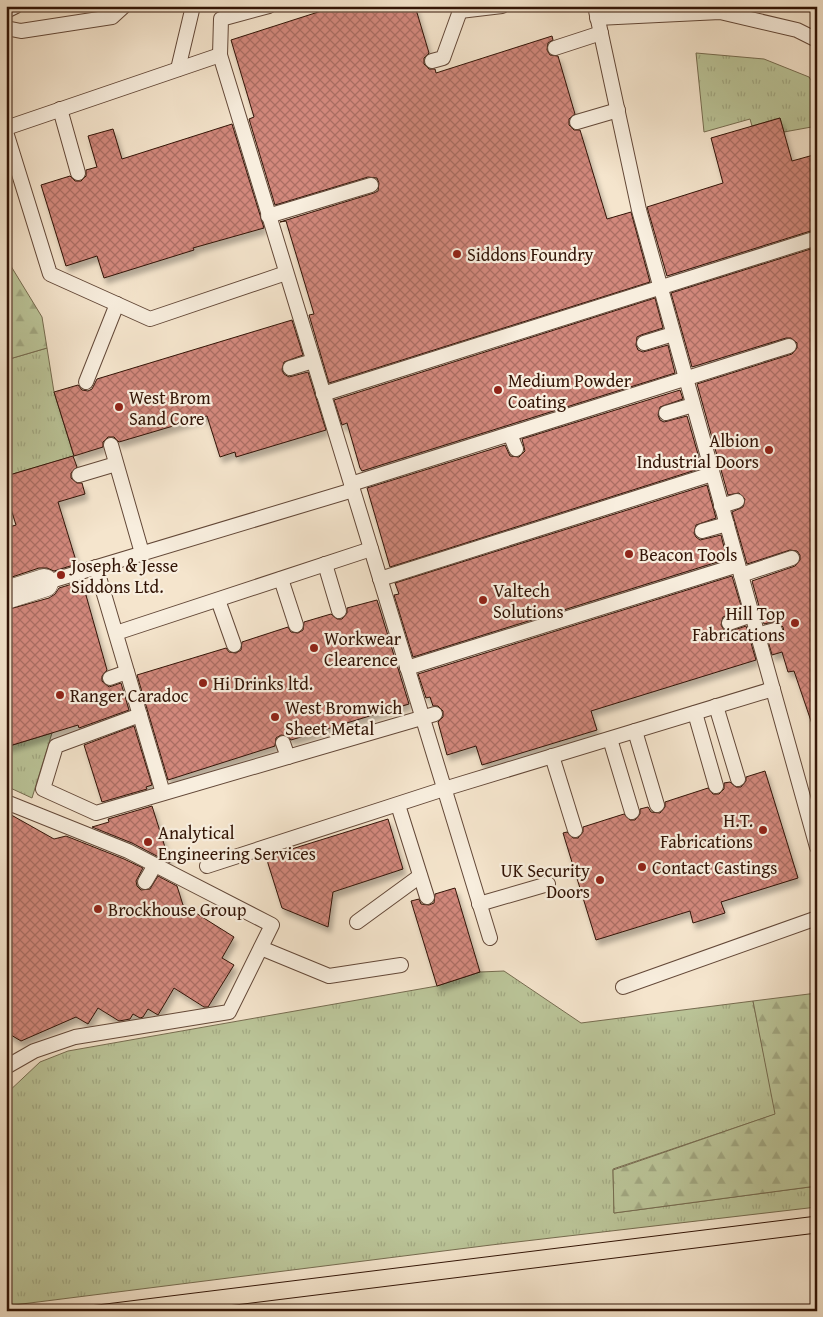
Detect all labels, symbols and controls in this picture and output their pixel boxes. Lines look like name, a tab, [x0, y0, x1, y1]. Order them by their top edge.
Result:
place label: Siddons Foundry	[467, 241, 594, 268]
marker: Siddons Foundry	[451, 248, 463, 260]
place label: Medium Powder Coating	[508, 367, 632, 415]
place label: West Brom Sand Core	[129, 384, 211, 432]
marker: Medium Powder Coating	[492, 384, 504, 396]
marker: West Brom Sand Core	[113, 401, 125, 413]
place label: Albion Industrial Doors	[637, 427, 759, 475]
marker: Albion Industrial Doors	[763, 444, 775, 456]
place label: Beacon Tools	[639, 541, 737, 568]
marker: Beacon Tools	[623, 548, 635, 560]
place label: Joseph & Jesse Siddons Ltd.	[69, 552, 178, 600]
marker: Joseph & Jesse Siddons Ltd.	[55, 569, 67, 581]
place label: Valtech Solutions	[493, 577, 564, 625]
marker: Valtech Solutions	[477, 594, 489, 606]
place label: Hill Top Fabrications	[692, 600, 785, 648]
marker: Hill Top Fabrications	[789, 617, 801, 629]
place label: Workwear Clearence	[324, 625, 402, 673]
marker: Workwear Clearence	[308, 642, 320, 654]
place label: Hi Drinks ltd.	[213, 670, 313, 697]
marker: Hi Drinks ltd.	[197, 677, 209, 689]
place label: Ranger Caradoc	[70, 682, 189, 709]
marker: Ranger Caradoc	[54, 689, 66, 701]
place label: West Bromwich Sheet Metal	[285, 694, 402, 742]
marker: West Bromwich Sheet Metal	[269, 711, 281, 723]
place label: H.T. Fabrications	[660, 807, 753, 855]
place label: Analytical Engineering Services	[158, 819, 316, 867]
marker: H.T. Fabrications	[757, 824, 769, 836]
marker: Analytical Engineering Services	[142, 836, 154, 848]
place label: Contact Castings	[652, 854, 777, 881]
place label: UK Security Doors	[501, 857, 590, 905]
marker: Contact Castings	[636, 861, 648, 873]
marker: UK Security Doors	[594, 874, 606, 886]
place label: Brockhouse Group	[108, 896, 247, 923]
marker: Brockhouse Group	[92, 903, 104, 915]

